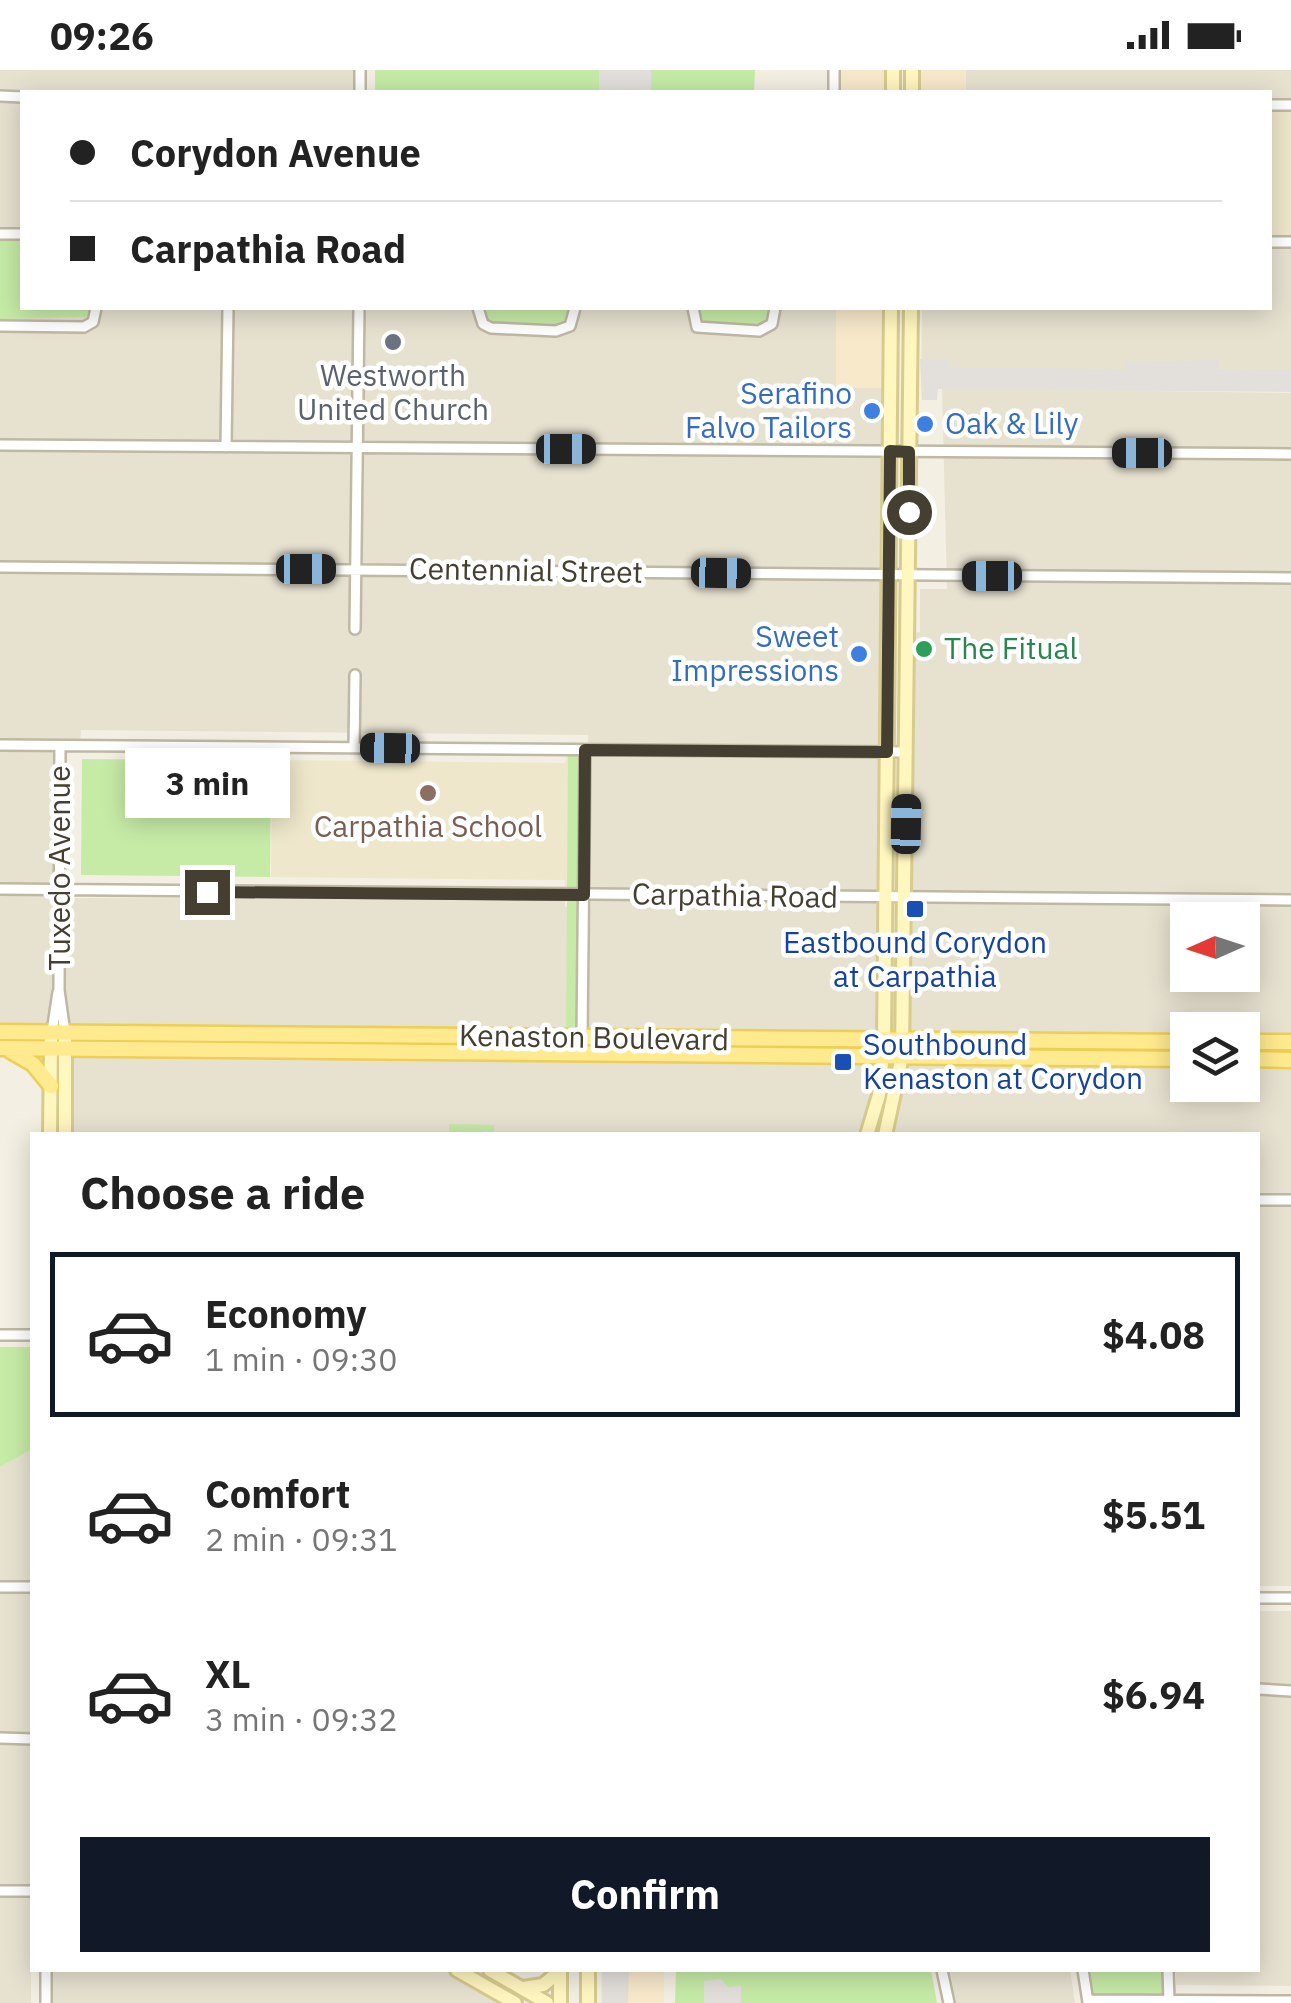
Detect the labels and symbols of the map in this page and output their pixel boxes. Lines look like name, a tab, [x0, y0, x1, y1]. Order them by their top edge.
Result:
marker: Westworth United Church	[382, 331, 404, 353]
place label: Westworth United Church	[297, 355, 489, 428]
place label: Serafino Falvo Tailors	[685, 373, 852, 446]
marker: Serafino Falvo Tailors	[861, 400, 883, 422]
place label: Oak & Lily	[945, 403, 1078, 442]
marker: Oak & Lily	[914, 413, 936, 435]
car	[536, 434, 596, 464]
car	[1112, 438, 1172, 468]
route start	[887, 490, 932, 535]
street label: Centennial Street	[409, 548, 643, 591]
car	[276, 554, 336, 584]
car	[691, 557, 751, 589]
car	[962, 561, 1022, 591]
place label: Sweet Impressions	[671, 616, 839, 689]
place label: The Fitual	[944, 628, 1078, 667]
marker: The Fitual	[913, 638, 935, 660]
marker: Sweet Impressions	[848, 643, 870, 665]
car	[360, 732, 420, 764]
callout: 3 min	[124, 747, 290, 817]
street label: Tuxedo Avenue	[39, 765, 78, 971]
marker: Carpathia School	[417, 782, 439, 804]
car	[890, 794, 922, 854]
place label: Carpathia School	[314, 806, 542, 845]
route end	[185, 870, 230, 915]
street label: Carpathia Road	[632, 873, 838, 916]
marker: Eastbound Corydon at Carpathia	[904, 898, 926, 920]
north arrow	[1170, 902, 1260, 992]
place label: Eastbound Corydon at Carpathia	[783, 922, 1047, 995]
street label: Kenaston Boulevard	[459, 1015, 729, 1058]
place label: Southbound Kenaston at Corydon	[863, 1024, 1143, 1097]
marker: Southbound Kenaston at Corydon	[832, 1051, 854, 1073]

